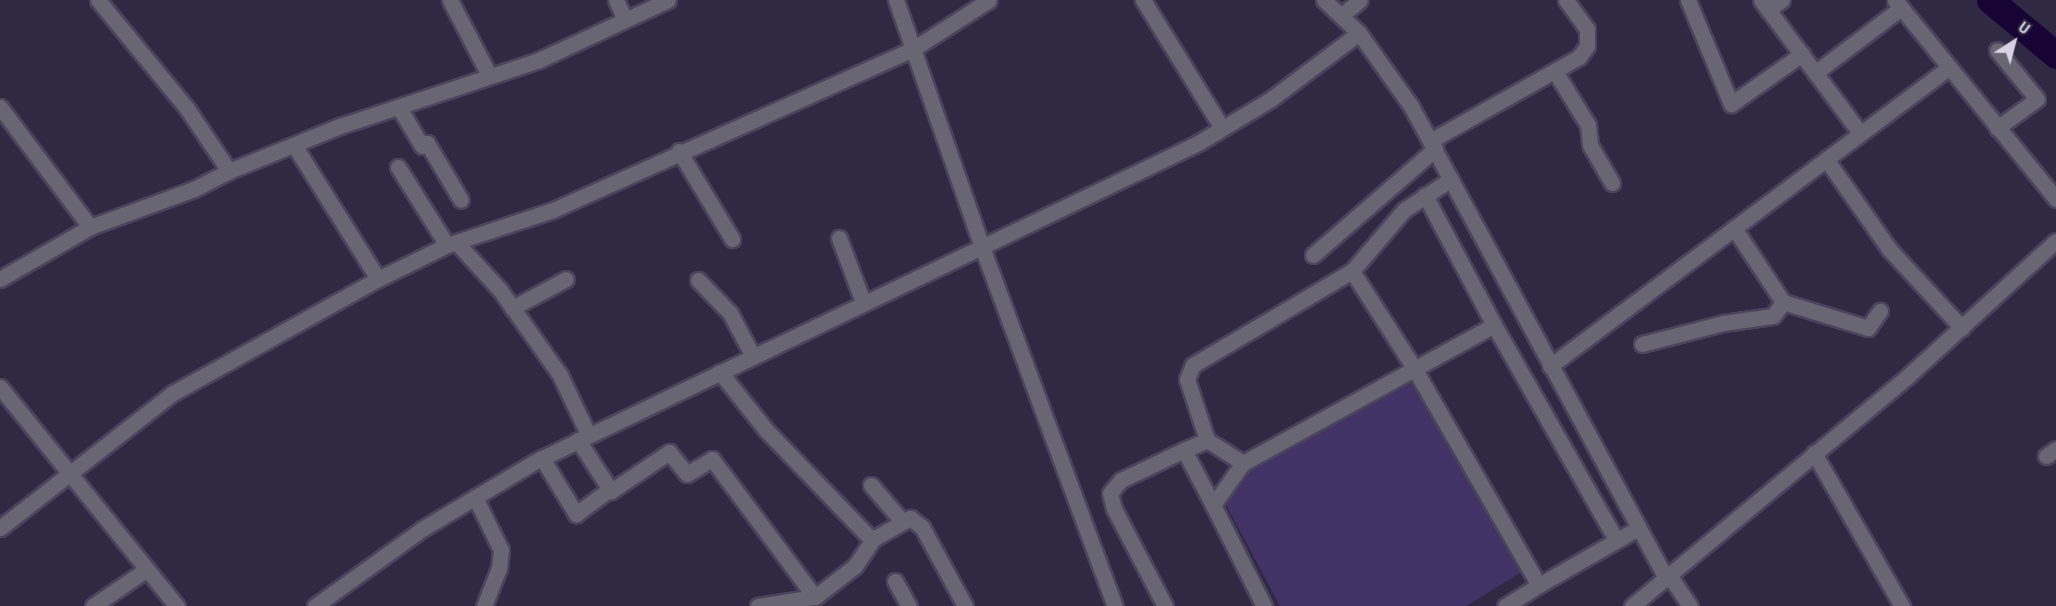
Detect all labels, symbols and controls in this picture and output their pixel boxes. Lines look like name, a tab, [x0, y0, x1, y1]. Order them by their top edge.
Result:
north arrow	[1984, 12, 2044, 72]
text: U	[2014, 16, 2035, 39]

